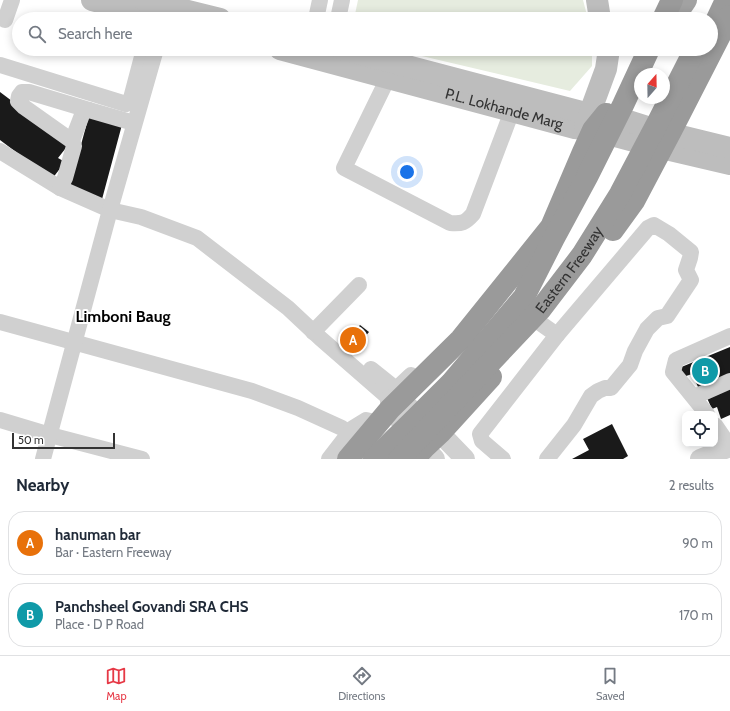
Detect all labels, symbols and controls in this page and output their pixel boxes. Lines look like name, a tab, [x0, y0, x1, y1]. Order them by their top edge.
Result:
search box	[12, 12, 718, 56]
icon: search	[26, 23, 48, 45]
text: Search here	[58, 25, 133, 43]
north arrow	[634, 68, 670, 104]
street label: P.L. Lokhande Marg	[443, 85, 566, 134]
your location	[397, 162, 417, 182]
street label: Eastern Freeway	[532, 222, 607, 317]
district label: Limboni Baug	[75, 307, 171, 326]
pin: A	[340, 325, 366, 355]
pin: B	[692, 356, 718, 386]
map controls	[682, 411, 718, 447]
button: locate	[682, 411, 718, 447]
scale bar	[12, 431, 115, 450]
text: 50 m	[18, 433, 44, 447]
text: Nearby	[16, 475, 69, 495]
text: 2 results	[669, 477, 714, 493]
text: hanuman bar	[55, 526, 140, 544]
text: A	[26, 535, 34, 551]
text: 90 m	[682, 535, 713, 551]
text: Bar · Eastern Freeway	[55, 544, 172, 560]
text: Panchsheel Govandi SRA CHS	[55, 598, 249, 616]
text: B	[26, 607, 34, 623]
text: 170 m	[679, 607, 713, 623]
text: Place · D P Road	[55, 616, 144, 632]
tab: Map	[105, 665, 127, 703]
tab: Directions	[338, 665, 385, 703]
tab: Saved	[596, 665, 625, 703]

